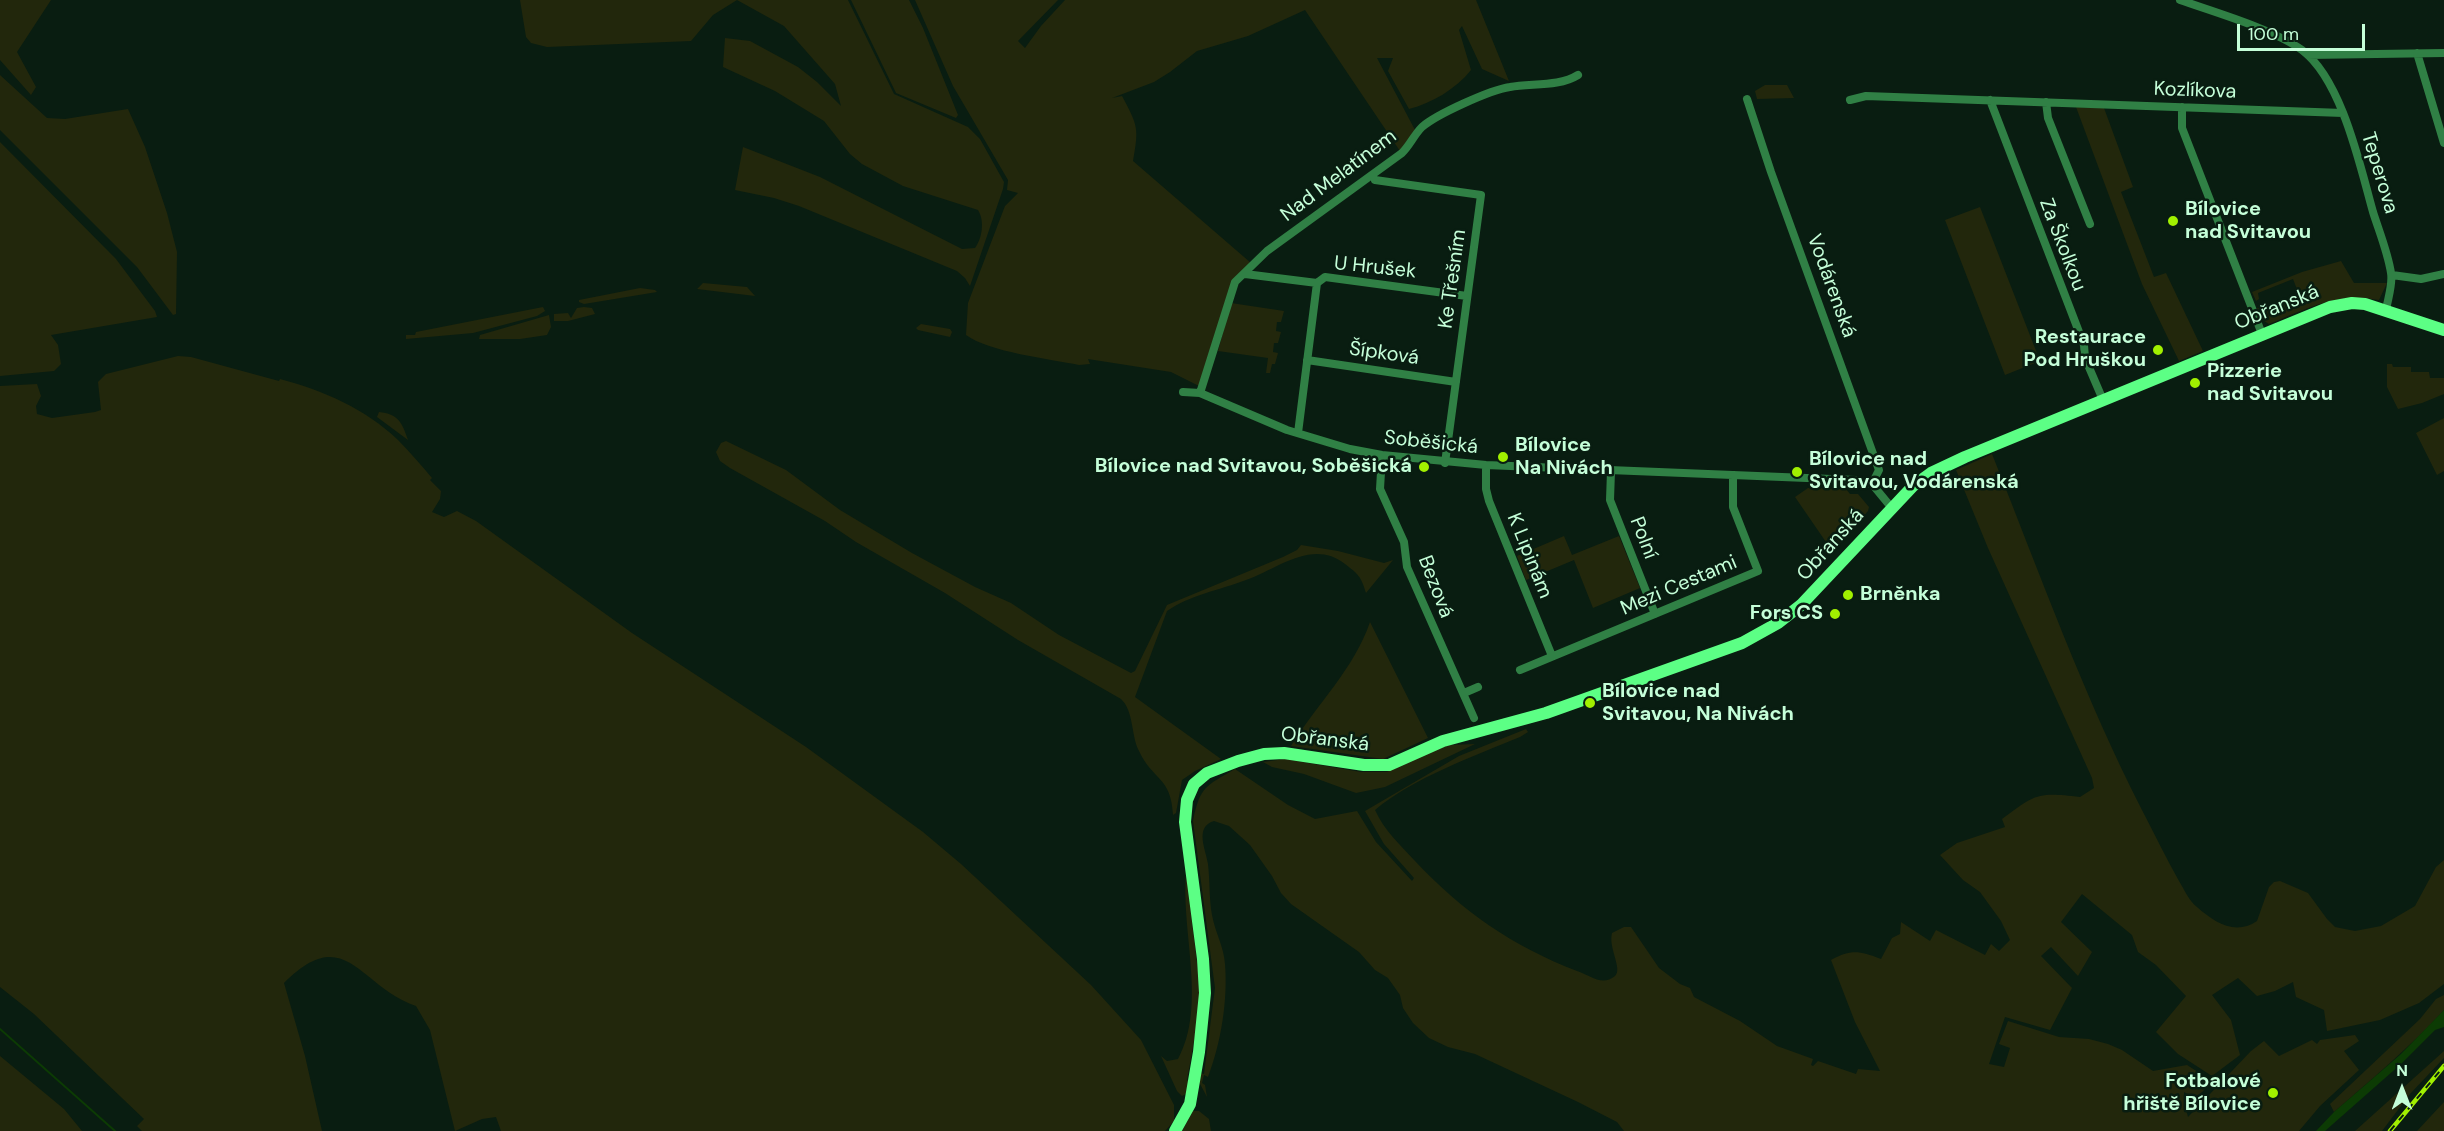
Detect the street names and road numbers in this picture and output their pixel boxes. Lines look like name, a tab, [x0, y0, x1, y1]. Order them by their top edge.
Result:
street label: Kozlíkova	[2153, 78, 2237, 104]
street label: Nad Melatínem	[1276, 125, 1402, 227]
street label: Teperova	[2355, 129, 2403, 217]
street label: Za Školkou	[2033, 195, 2091, 295]
street label: Ke Třešním	[1434, 228, 1472, 330]
street label: Vodárenská	[1801, 231, 1861, 341]
street label: U Hrušek	[1333, 252, 1417, 284]
street label: Obřanská	[2231, 280, 2323, 336]
street label: Šípková	[1348, 337, 1420, 371]
street label: Soběšická	[1383, 426, 1479, 460]
street label: Obřanská	[1792, 504, 1870, 586]
street label: K Lipinám	[1501, 510, 1557, 602]
street label: Polní	[1624, 513, 1662, 563]
street label: Mezi Cestami	[1617, 551, 1741, 621]
street label: Bezová	[1412, 552, 1458, 622]
street label: Obřanská	[1280, 723, 1370, 757]

